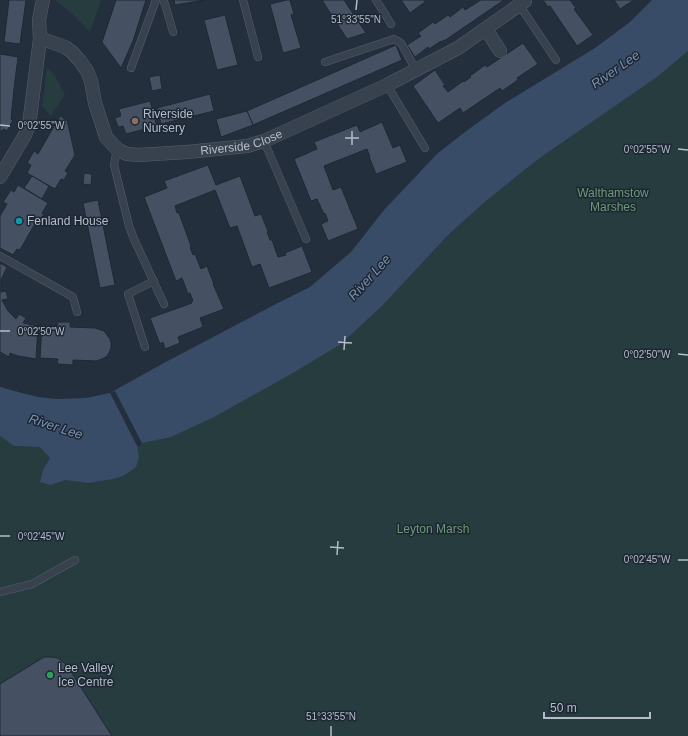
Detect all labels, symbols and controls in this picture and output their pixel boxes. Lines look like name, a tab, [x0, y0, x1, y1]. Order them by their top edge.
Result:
text: 51°33'55"N	[331, 14, 381, 25]
water label: River Lee	[588, 47, 642, 92]
place label: Riverside Nursery	[143, 107, 193, 135]
marker: Riverside Nursery	[130, 116, 140, 126]
text: 0°02'55"W	[18, 120, 65, 131]
street label: Riverside Close	[200, 126, 285, 158]
text: 0°02'55"W	[624, 144, 671, 155]
park label: Walthamstow Marshes	[577, 186, 649, 214]
place label: Fenland House	[27, 214, 109, 228]
marker: Fenland House	[14, 216, 24, 226]
water label: River Lee	[345, 252, 394, 303]
text: 0°02'50"W	[18, 326, 65, 337]
text: 0°02'50"W	[624, 349, 671, 360]
water label: River Lee	[27, 411, 85, 442]
park label: Leyton Marsh	[397, 522, 469, 536]
text: 0°02'45"W	[18, 531, 65, 542]
text: 0°02'45"W	[624, 554, 671, 565]
place label: Lee Valley Ice Centre	[58, 661, 114, 689]
marker: Lee Valley Ice Centre	[45, 670, 55, 680]
scale bar	[544, 694, 650, 720]
text: 50 m	[550, 701, 577, 715]
text: 51°33'55"N	[306, 711, 356, 722]

